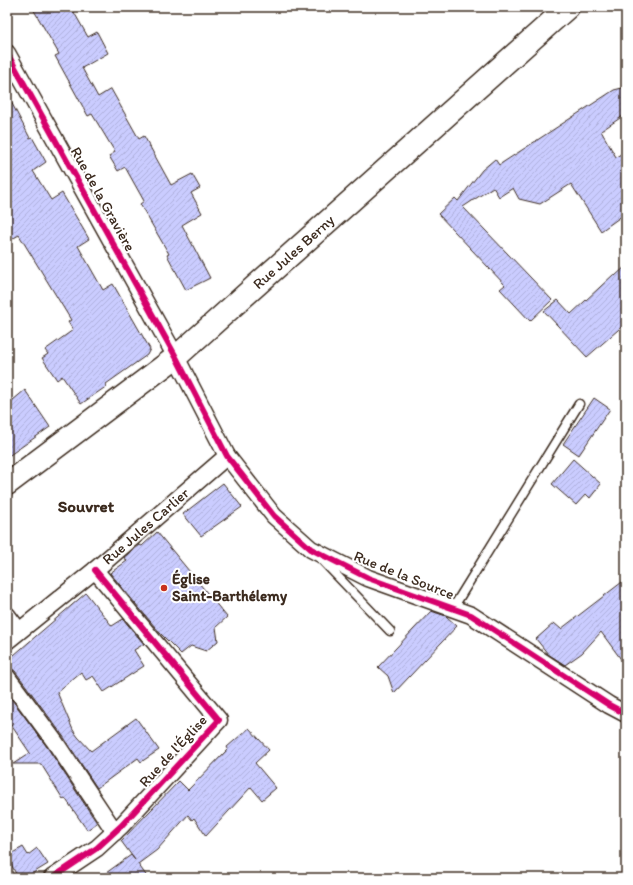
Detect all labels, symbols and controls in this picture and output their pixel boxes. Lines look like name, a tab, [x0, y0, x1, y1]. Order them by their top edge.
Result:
street label: Rue de la Gravière	[67, 144, 139, 254]
street label: Rue Jules Berny	[249, 211, 338, 293]
street label: Rue Jules Carlier	[99, 484, 193, 569]
district label: Souvret	[58, 496, 115, 516]
street label: Rue de la Source	[351, 547, 457, 603]
place label: Église Saint-Barthélemy	[172, 569, 288, 606]
marker: Église Saint-Barthélemy	[159, 583, 169, 593]
street label: Rue de l'Église	[135, 711, 211, 791]

